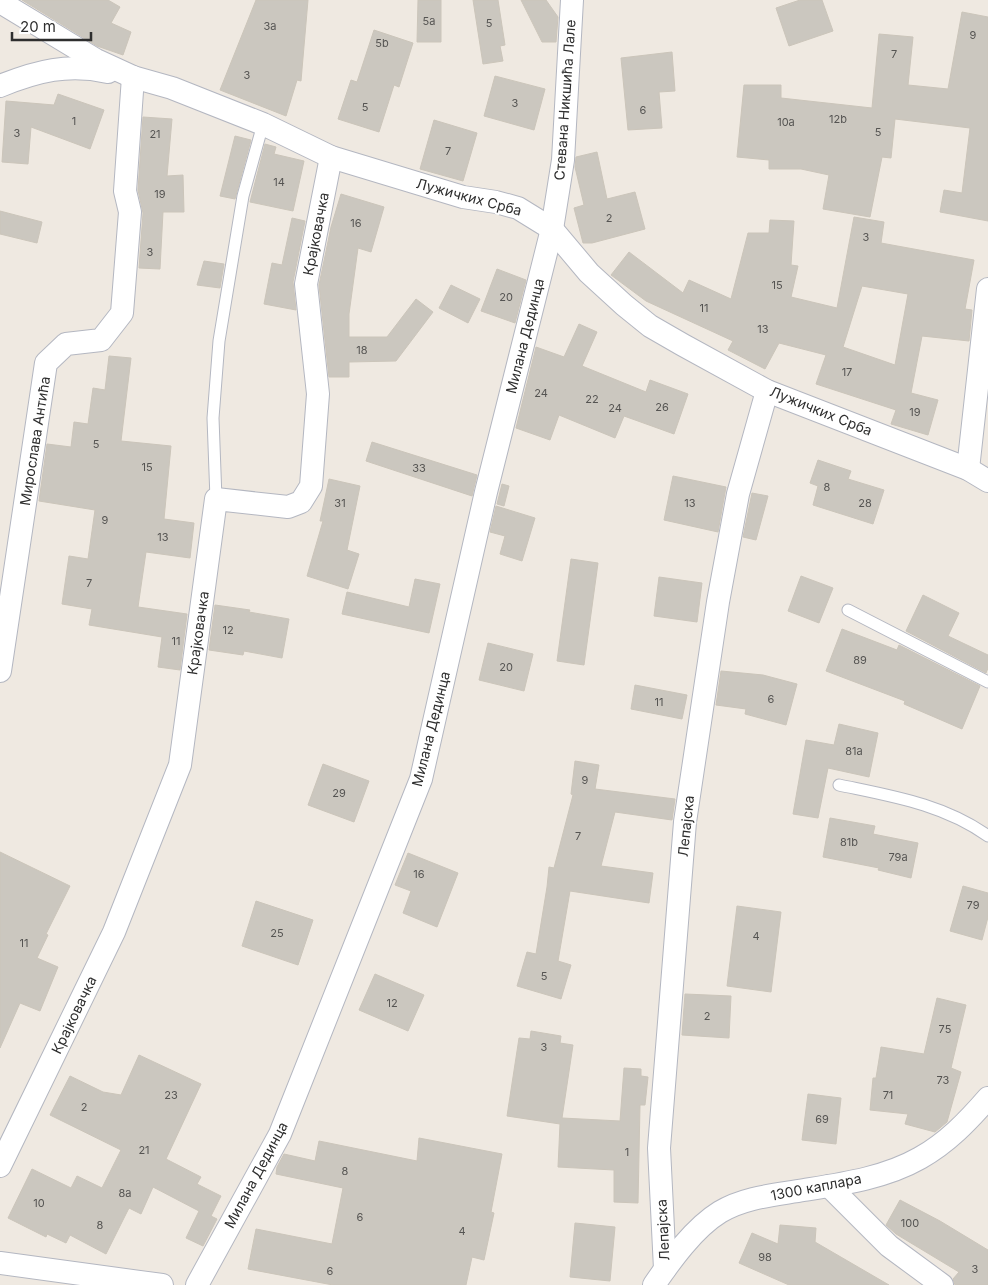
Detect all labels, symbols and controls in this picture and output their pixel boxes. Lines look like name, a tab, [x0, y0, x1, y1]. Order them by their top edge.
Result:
scale bar	[12, 10, 91, 42]
house number: 5a	[423, 14, 435, 28]
house number: 5	[486, 16, 493, 30]
text: 20 m	[20, 17, 56, 36]
house number: 3a	[264, 19, 276, 33]
street label: Стевана Никшића Лале	[550, 19, 579, 181]
house number: 9	[970, 28, 977, 42]
house number: 5b	[375, 36, 389, 50]
house number: 7	[891, 47, 897, 61]
house number: 3	[244, 68, 251, 82]
house number: 3	[512, 96, 519, 110]
house number: 5	[362, 100, 369, 114]
house number: 6	[640, 103, 647, 117]
house number: 12b	[829, 112, 847, 126]
house number: 1	[72, 114, 76, 128]
house number: 10a	[777, 115, 795, 129]
house number: 5	[875, 125, 882, 139]
house number: 3	[14, 126, 21, 140]
house number: 21	[149, 127, 161, 141]
house number: 7	[445, 144, 451, 158]
street label: Лужичких Срба	[415, 174, 524, 219]
house number: 14	[273, 175, 285, 189]
house number: 19	[154, 187, 166, 201]
street label: Крајковачка	[299, 191, 332, 277]
house number: 2	[606, 211, 612, 225]
house number: 16	[350, 216, 362, 230]
house number: 3	[863, 230, 870, 244]
house number: 3	[147, 245, 154, 259]
street label: Милана Дединца	[502, 277, 547, 395]
house number: 15	[771, 278, 783, 292]
house number: 20	[499, 290, 513, 304]
house number: 11	[700, 301, 708, 315]
house number: 13	[757, 322, 769, 336]
house number: 18	[356, 343, 368, 357]
house number: 17	[842, 365, 852, 379]
street label: Мирослава Антића	[16, 375, 53, 507]
street label: Лужичких Срба	[768, 382, 875, 439]
house number: 24	[534, 386, 548, 400]
house number: 22	[585, 392, 599, 406]
house number: 26	[655, 400, 669, 414]
house number: 24	[608, 401, 622, 415]
house number: 19	[909, 405, 921, 419]
house number: 5	[93, 437, 100, 451]
house number: 15	[141, 460, 153, 474]
house number: 33	[412, 461, 426, 475]
house number: 8	[824, 480, 831, 494]
house number: 31	[334, 496, 346, 510]
house number: 13	[684, 496, 696, 510]
house number: 28	[858, 496, 872, 510]
house number: 9	[102, 513, 109, 527]
house number: 13	[157, 530, 169, 544]
house number: 7	[86, 576, 92, 590]
street label: Крајковачка	[183, 590, 212, 676]
house number: 12	[222, 623, 234, 637]
house number: 11	[172, 634, 180, 648]
house number: 89	[853, 653, 867, 667]
house number: 20	[499, 660, 513, 674]
street label: Милана Дединца	[408, 670, 453, 788]
house number: 6	[768, 692, 775, 706]
house number: 11	[655, 695, 663, 709]
house number: 81a	[845, 744, 863, 758]
house number: 9	[582, 773, 589, 787]
house number: 29	[332, 786, 346, 800]
street label: Лепајска	[674, 794, 697, 857]
house number: 7	[575, 829, 581, 843]
house number: 81b	[840, 835, 858, 849]
house number: 79a	[888, 850, 908, 864]
house number: 16	[413, 867, 425, 881]
house number: 79	[967, 898, 980, 912]
house number: 25	[270, 926, 284, 940]
house number: 4	[752, 929, 760, 943]
house number: 11	[20, 936, 28, 950]
house number: 5	[541, 969, 548, 983]
street label: Крајковачка	[47, 973, 100, 1056]
house number: 12	[386, 996, 398, 1010]
house number: 2	[704, 1009, 710, 1023]
house number: 75	[939, 1022, 952, 1036]
house number: 3	[541, 1040, 548, 1054]
house number: 73	[937, 1073, 950, 1087]
house number: 23	[164, 1088, 178, 1102]
house number: 71	[883, 1088, 893, 1102]
house number: 2	[81, 1100, 87, 1114]
house number: 69	[815, 1112, 829, 1126]
street label: Милана Дединца	[220, 1119, 291, 1231]
house number: 21	[138, 1143, 150, 1157]
house number: 1	[625, 1145, 629, 1159]
house number: 8	[342, 1164, 349, 1178]
street label: 1300 каплара	[769, 1169, 863, 1204]
house number: 8a	[119, 1186, 131, 1200]
house number: 10	[33, 1196, 45, 1210]
street label: Лепајска	[652, 1199, 673, 1261]
house number: 6	[357, 1210, 364, 1224]
house number: 100	[901, 1216, 919, 1230]
house number: 8	[97, 1218, 104, 1232]
house number: 4	[458, 1224, 466, 1238]
house number: 98	[758, 1250, 772, 1264]
house number: 3	[972, 1262, 979, 1276]
house number: 6	[327, 1264, 334, 1278]

